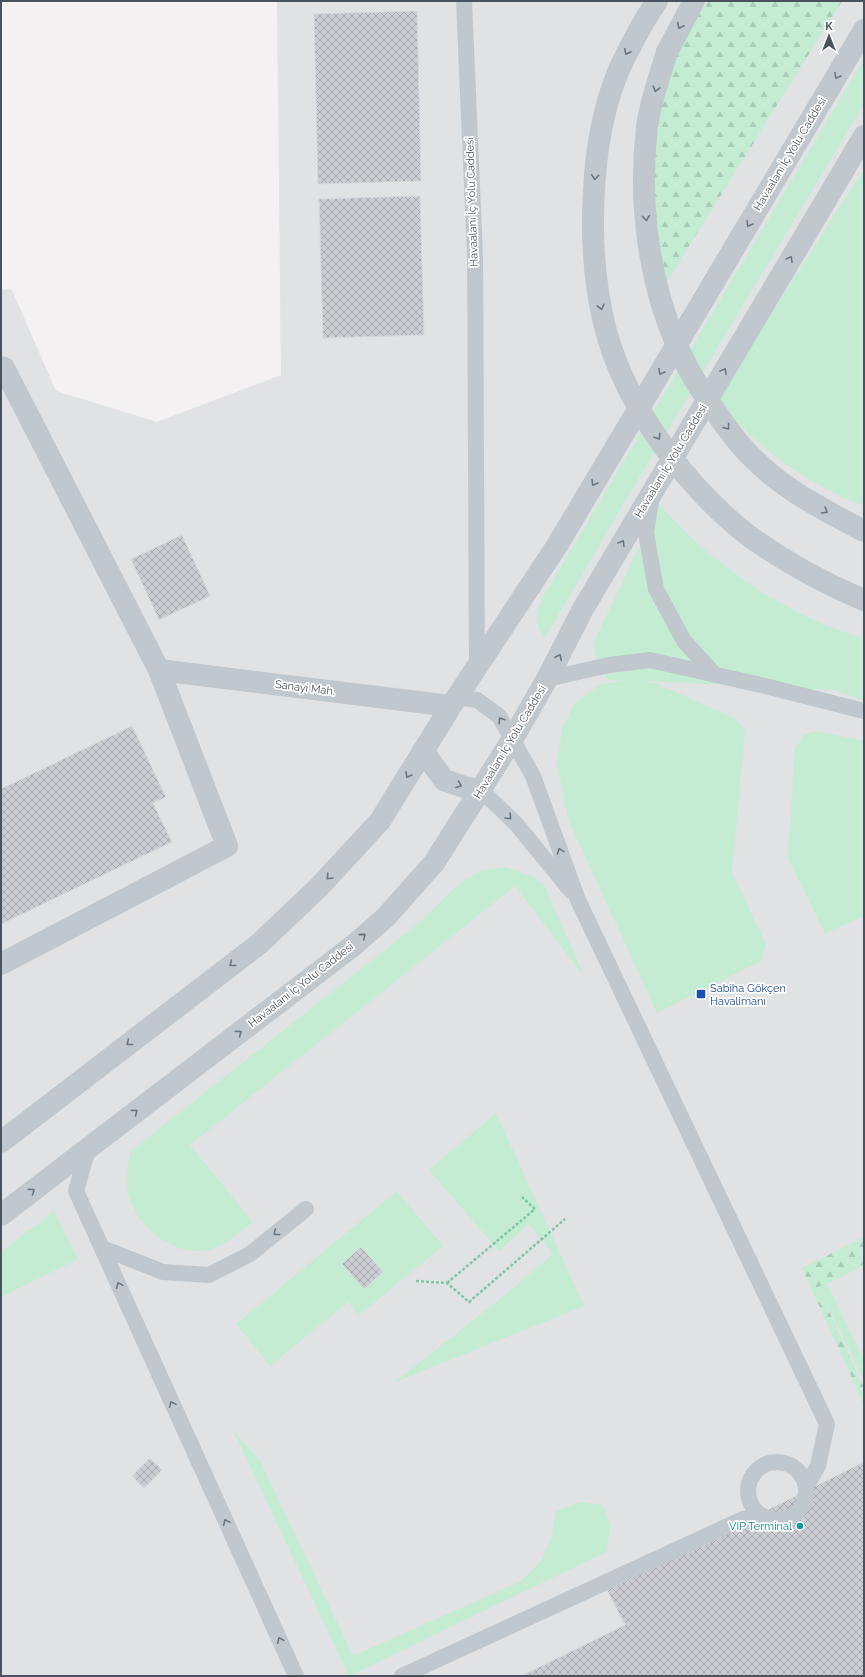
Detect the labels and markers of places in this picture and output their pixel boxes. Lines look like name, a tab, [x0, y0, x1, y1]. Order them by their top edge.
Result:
place label: Sabiha Gökçen Havalimanı	[710, 982, 786, 1008]
marker: Sabiha Gökçen Havalimanı	[695, 988, 707, 1000]
place label: VIP Terminal	[729, 1520, 792, 1533]
marker: VIP Terminal	[795, 1521, 805, 1531]

